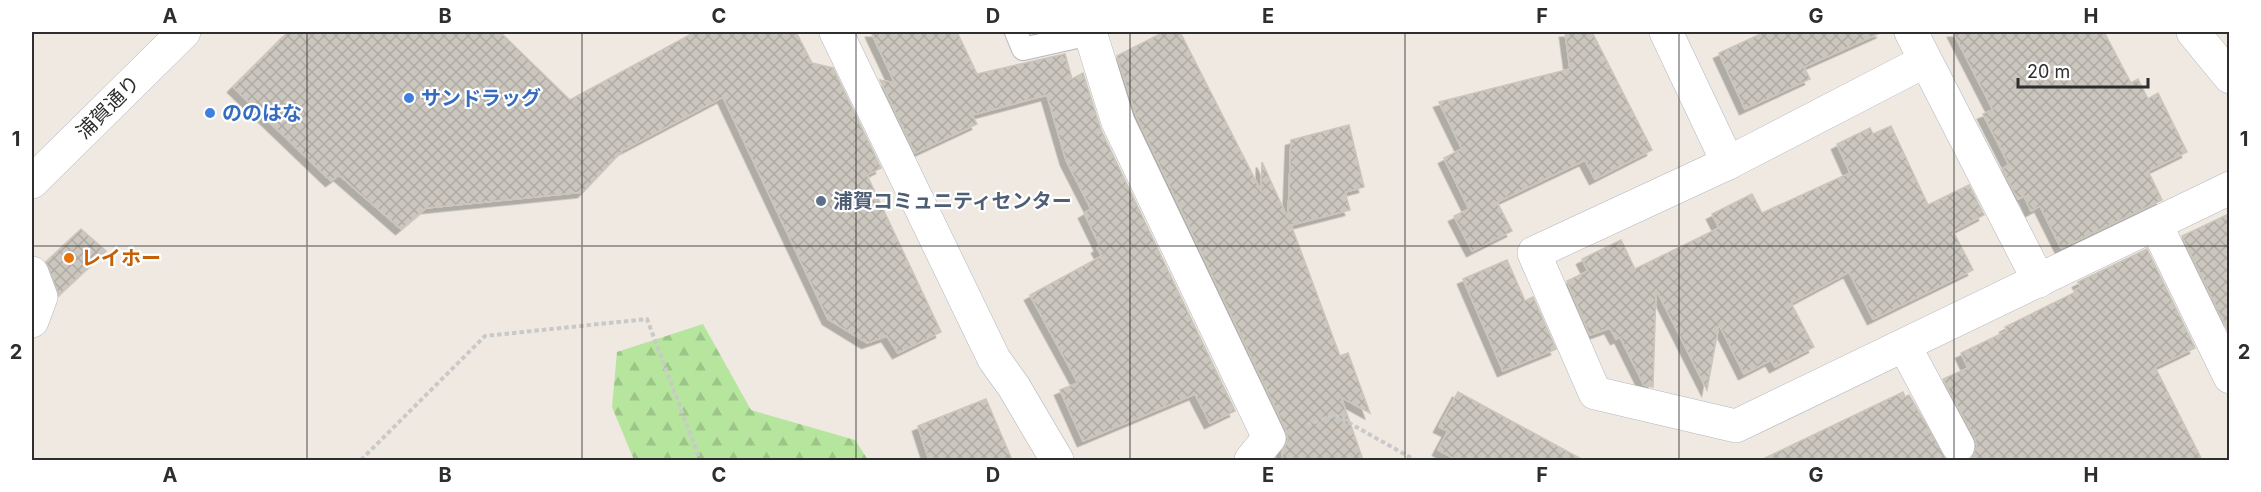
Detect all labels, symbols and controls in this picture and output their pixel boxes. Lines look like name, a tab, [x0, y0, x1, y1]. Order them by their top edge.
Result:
text: A	[163, 4, 178, 28]
text: B	[438, 4, 452, 28]
text: C	[712, 4, 726, 28]
text: D	[986, 4, 1000, 28]
text: E	[1262, 4, 1274, 28]
text: F	[1536, 4, 1548, 28]
text: G	[1808, 4, 1824, 28]
text: H	[2084, 4, 2098, 28]
scale bar	[2018, 51, 2148, 89]
text: 20 m	[2027, 61, 2070, 82]
street label: 浦賀通り	[71, 70, 145, 144]
place label: サンドラッグ	[421, 86, 541, 110]
marker: サンドラッグ	[402, 91, 416, 105]
place label: ののはな	[222, 101, 302, 125]
marker: ののはな	[203, 106, 217, 120]
text: 1	[12, 127, 20, 151]
text: 1	[2240, 127, 2248, 151]
place label: 浦賀コミュニティセンター	[833, 189, 1072, 213]
marker: 浦賀コミュニティセンター	[814, 194, 828, 208]
place label: レイホー	[81, 246, 161, 270]
marker: レイホー	[62, 251, 76, 265]
text: 2	[10, 340, 22, 364]
text: 2	[2238, 340, 2250, 364]
text: A	[163, 463, 178, 487]
text: B	[438, 463, 452, 487]
text: C	[712, 463, 726, 487]
text: D	[986, 463, 1000, 487]
text: E	[1262, 463, 1274, 487]
text: F	[1536, 463, 1548, 487]
text: G	[1808, 463, 1824, 487]
text: H	[2084, 463, 2098, 487]

